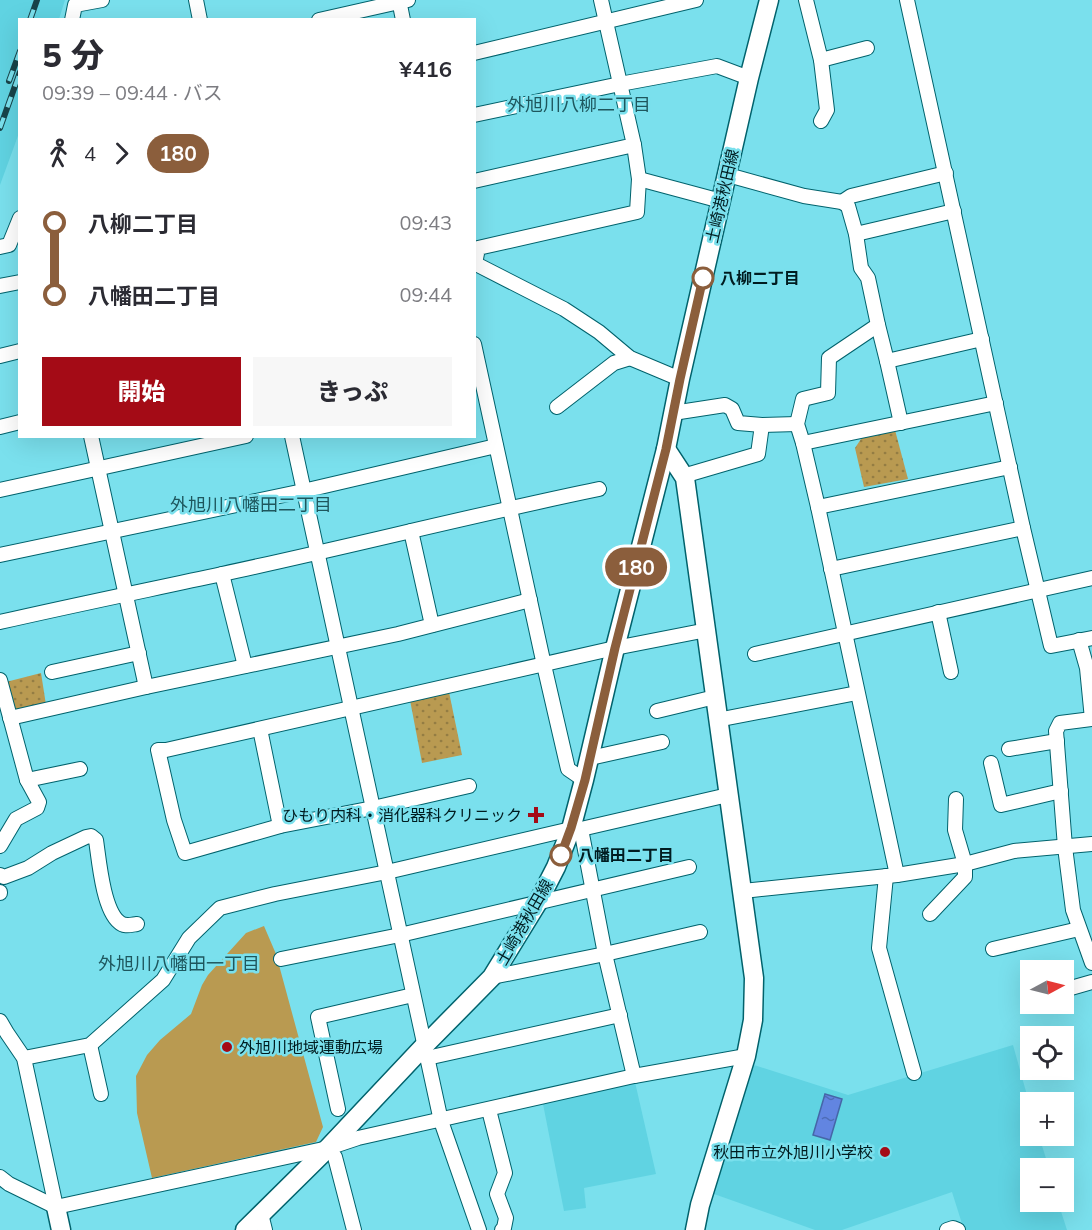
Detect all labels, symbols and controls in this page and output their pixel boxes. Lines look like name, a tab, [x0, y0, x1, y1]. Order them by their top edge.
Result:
text: 5 分	[42, 34, 104, 75]
text: ¥416	[399, 55, 452, 83]
text: 09:39 – 09:44 · バス	[42, 80, 223, 105]
district label: 外旭川八柳二丁目	[507, 93, 651, 116]
icon: walk	[42, 137, 75, 170]
icon: forward	[105, 137, 138, 170]
text: 180	[159, 140, 197, 166]
text: 4	[84, 141, 96, 166]
street label: 土崎港秋田線	[701, 147, 743, 245]
text: 八柳二丁目	[88, 210, 198, 238]
text: 09:43	[399, 210, 452, 235]
marker: 八柳二丁目	[692, 267, 714, 289]
place label: 八柳二丁目	[720, 268, 800, 288]
text: 八幡田二丁目	[88, 282, 220, 310]
text: 09:44	[399, 282, 452, 307]
button: 開始	[42, 357, 241, 426]
button: きっぷ	[253, 357, 452, 426]
district label: 外旭川八幡田二丁目	[170, 493, 332, 516]
line badge: 180	[602, 548, 670, 586]
text: 180	[617, 554, 655, 580]
place label: ひもり内科・消化器科クリニック	[282, 805, 522, 825]
marker: ひもり内科・消化器科クリニック	[527, 806, 545, 824]
marker: 八幡田二丁目	[550, 844, 572, 866]
place label: 八幡田二丁目	[578, 845, 674, 865]
street label: 土崎港秋田線	[491, 875, 557, 969]
district label: 外旭川八幡田一丁目	[98, 952, 260, 975]
north arrow	[1020, 960, 1074, 1014]
map controls	[1020, 960, 1074, 1212]
button: locate	[1020, 1026, 1074, 1080]
place label: 外旭川地域運動広場	[239, 1037, 383, 1057]
marker: 外旭川地域運動広場	[220, 1040, 234, 1054]
button: +	[1020, 1092, 1074, 1146]
place label: 秋田市立外旭川小学校	[713, 1142, 873, 1162]
marker: 秋田市立外旭川小学校	[878, 1145, 892, 1159]
button: −	[1020, 1158, 1074, 1212]

